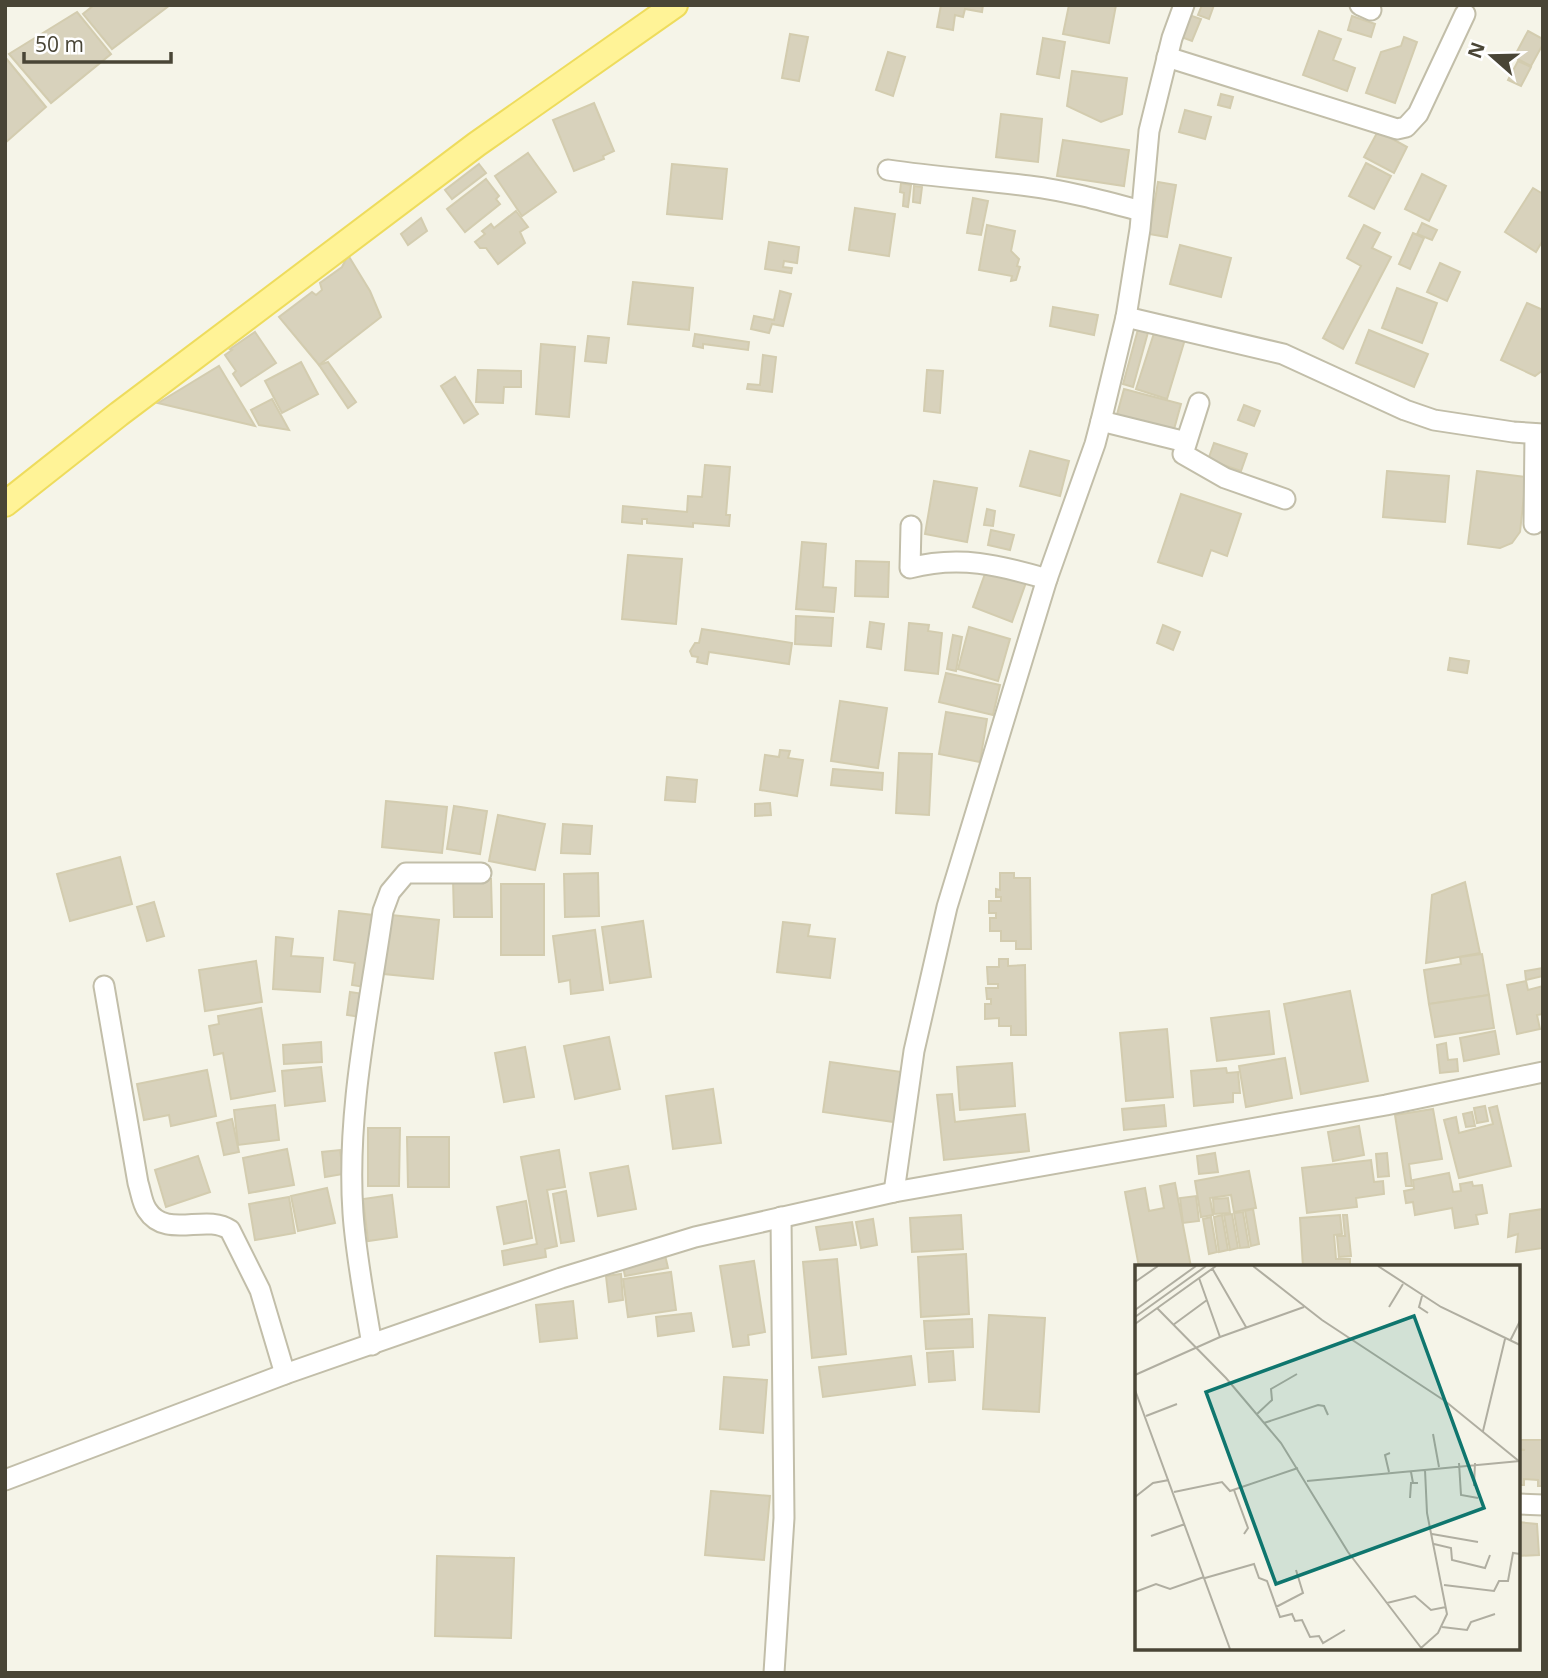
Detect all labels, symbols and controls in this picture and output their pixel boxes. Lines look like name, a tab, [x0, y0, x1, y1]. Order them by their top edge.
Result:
scale bar	[24, 21, 172, 65]
north arrow	[1457, 21, 1527, 91]
text: 50 m	[35, 30, 84, 58]
text: N	[1461, 38, 1491, 62]
inset map	[1135, 1265, 1520, 1650]

